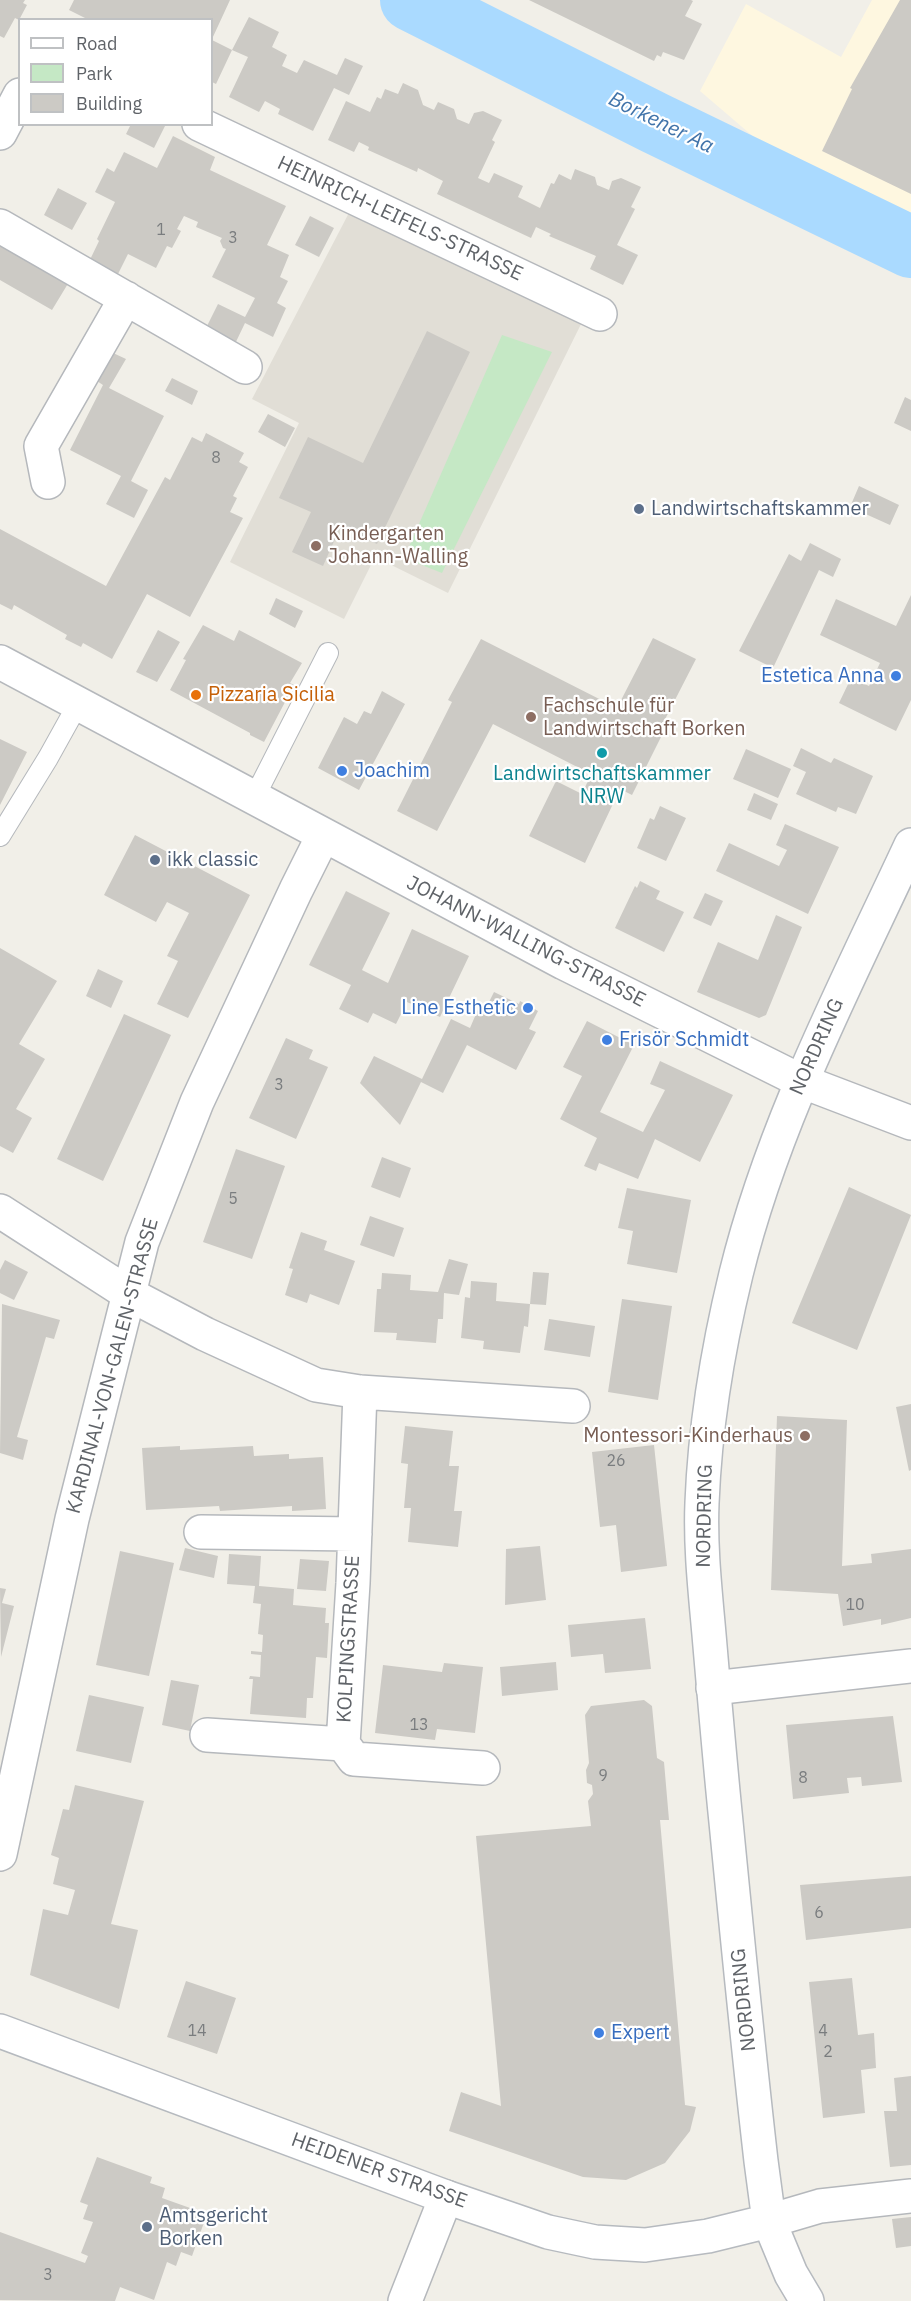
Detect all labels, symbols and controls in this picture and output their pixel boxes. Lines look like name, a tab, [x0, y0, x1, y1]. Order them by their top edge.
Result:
legend	[18, 18, 213, 126]
text: Road	[76, 32, 117, 55]
text: Park	[76, 62, 112, 85]
water label: Borkener Aa	[604, 87, 718, 159]
text: Building	[76, 92, 142, 115]
street label: HEINRICH-LEIFELS-STRASSE	[273, 151, 527, 287]
house number: 1	[156, 220, 166, 240]
house number: 3	[228, 228, 238, 248]
house number: 8	[211, 448, 221, 468]
place label: Landwirtschaftskammer	[651, 497, 869, 521]
marker: Landwirtschaftskammer	[632, 502, 646, 516]
place label: Kindergarten Johann-Walling	[328, 522, 468, 569]
marker: Kindergarten Johann-Walling	[309, 539, 323, 553]
place label: Estetica Anna	[761, 664, 884, 688]
marker: Estetica Anna	[889, 669, 903, 683]
place label: Pizzaria Sicilia	[208, 683, 335, 707]
marker: Pizzaria Sicilia	[189, 688, 203, 702]
place label: Fachschule für Landwirtschaft Borken	[543, 694, 746, 741]
marker: Fachschule für Landwirtschaft Borken	[524, 710, 538, 724]
marker: Landwirtschaftskammer NRW	[595, 746, 609, 760]
place label: Joachim	[354, 759, 430, 783]
place label: Landwirtschaftskammer NRW	[493, 762, 711, 809]
marker: Joachim	[335, 764, 349, 778]
place label: ikk classic	[167, 848, 258, 872]
marker: ikk classic	[148, 853, 162, 867]
street label: JOHANN-WALLING-STRASSE	[403, 871, 649, 1013]
street label: NORDRING	[785, 995, 849, 1099]
place label: Line Esthetic	[401, 996, 516, 1020]
marker: Line Esthetic	[521, 1001, 535, 1015]
place label: Frisör Schmidt	[619, 1028, 749, 1052]
marker: Frisör Schmidt	[600, 1033, 614, 1047]
house number: 3	[274, 1075, 284, 1095]
house number: 5	[228, 1189, 238, 1209]
street label: KARDINAL-VON-GALEN-STRASSE	[62, 1216, 164, 1516]
place label: Montessori-Kinderhaus	[583, 1424, 793, 1448]
marker: Montessori-Kinderhaus	[798, 1429, 812, 1443]
house number: 26	[606, 1451, 626, 1471]
street label: NORDRING	[692, 1464, 718, 1568]
street label: KOLPINGSTRASSE	[333, 1555, 365, 1723]
house number: 10	[845, 1595, 865, 1615]
house number: 13	[409, 1715, 429, 1735]
house number: 9	[598, 1766, 608, 1786]
house number: 8	[798, 1768, 808, 1788]
house number: 6	[814, 1903, 824, 1923]
street label: NORDRING	[727, 1947, 761, 2053]
house number: 14	[187, 2021, 207, 2041]
place label: Expert	[611, 2021, 670, 2045]
house number: 4	[818, 2021, 828, 2041]
marker: Expert	[592, 2026, 606, 2040]
house number: 2	[823, 2042, 833, 2062]
street label: HEIDENER STRASSE	[288, 2128, 470, 2214]
place label: Amtsgericht Borken	[159, 2204, 268, 2251]
marker: Amtsgericht Borken	[140, 2220, 154, 2234]
house number: 3	[43, 2265, 53, 2285]

